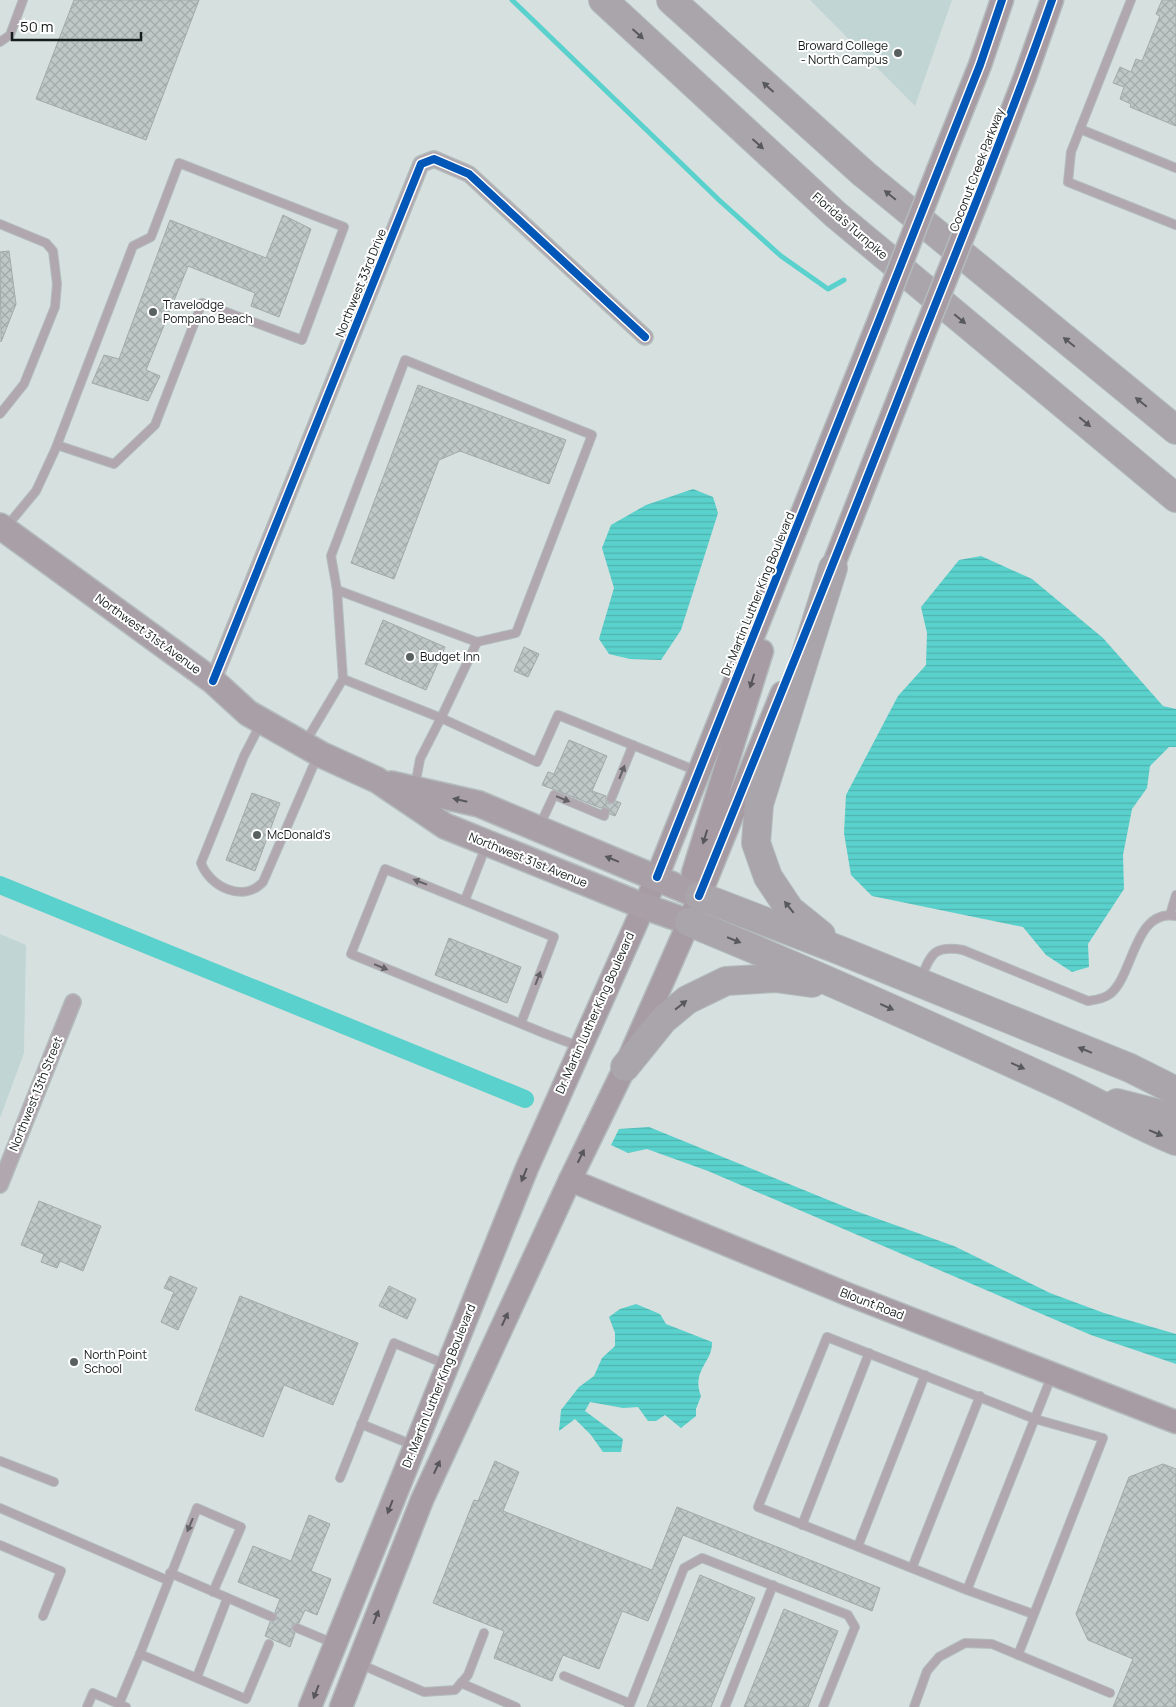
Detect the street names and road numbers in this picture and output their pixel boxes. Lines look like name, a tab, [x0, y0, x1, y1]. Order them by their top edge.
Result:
street label: Coconut Creek Parkway	[945, 105, 1008, 234]
street label: Florida's Turnpike	[809, 188, 892, 263]
street label: Northwest 33rd Drive	[331, 226, 390, 340]
street label: Dr. Martin Luther King Boulevard	[717, 509, 798, 678]
street label: Northwest 31st Avenue	[92, 589, 205, 678]
street label: Northwest 31st Avenue	[466, 828, 590, 891]
street label: Dr. Martin Luther King Boulevard	[551, 929, 638, 1096]
street label: Northwest 13th Street	[5, 1034, 66, 1154]
street label: Blount Road	[838, 1284, 907, 1324]
street label: Dr. Martin Luther King Boulevard	[398, 1301, 479, 1470]

